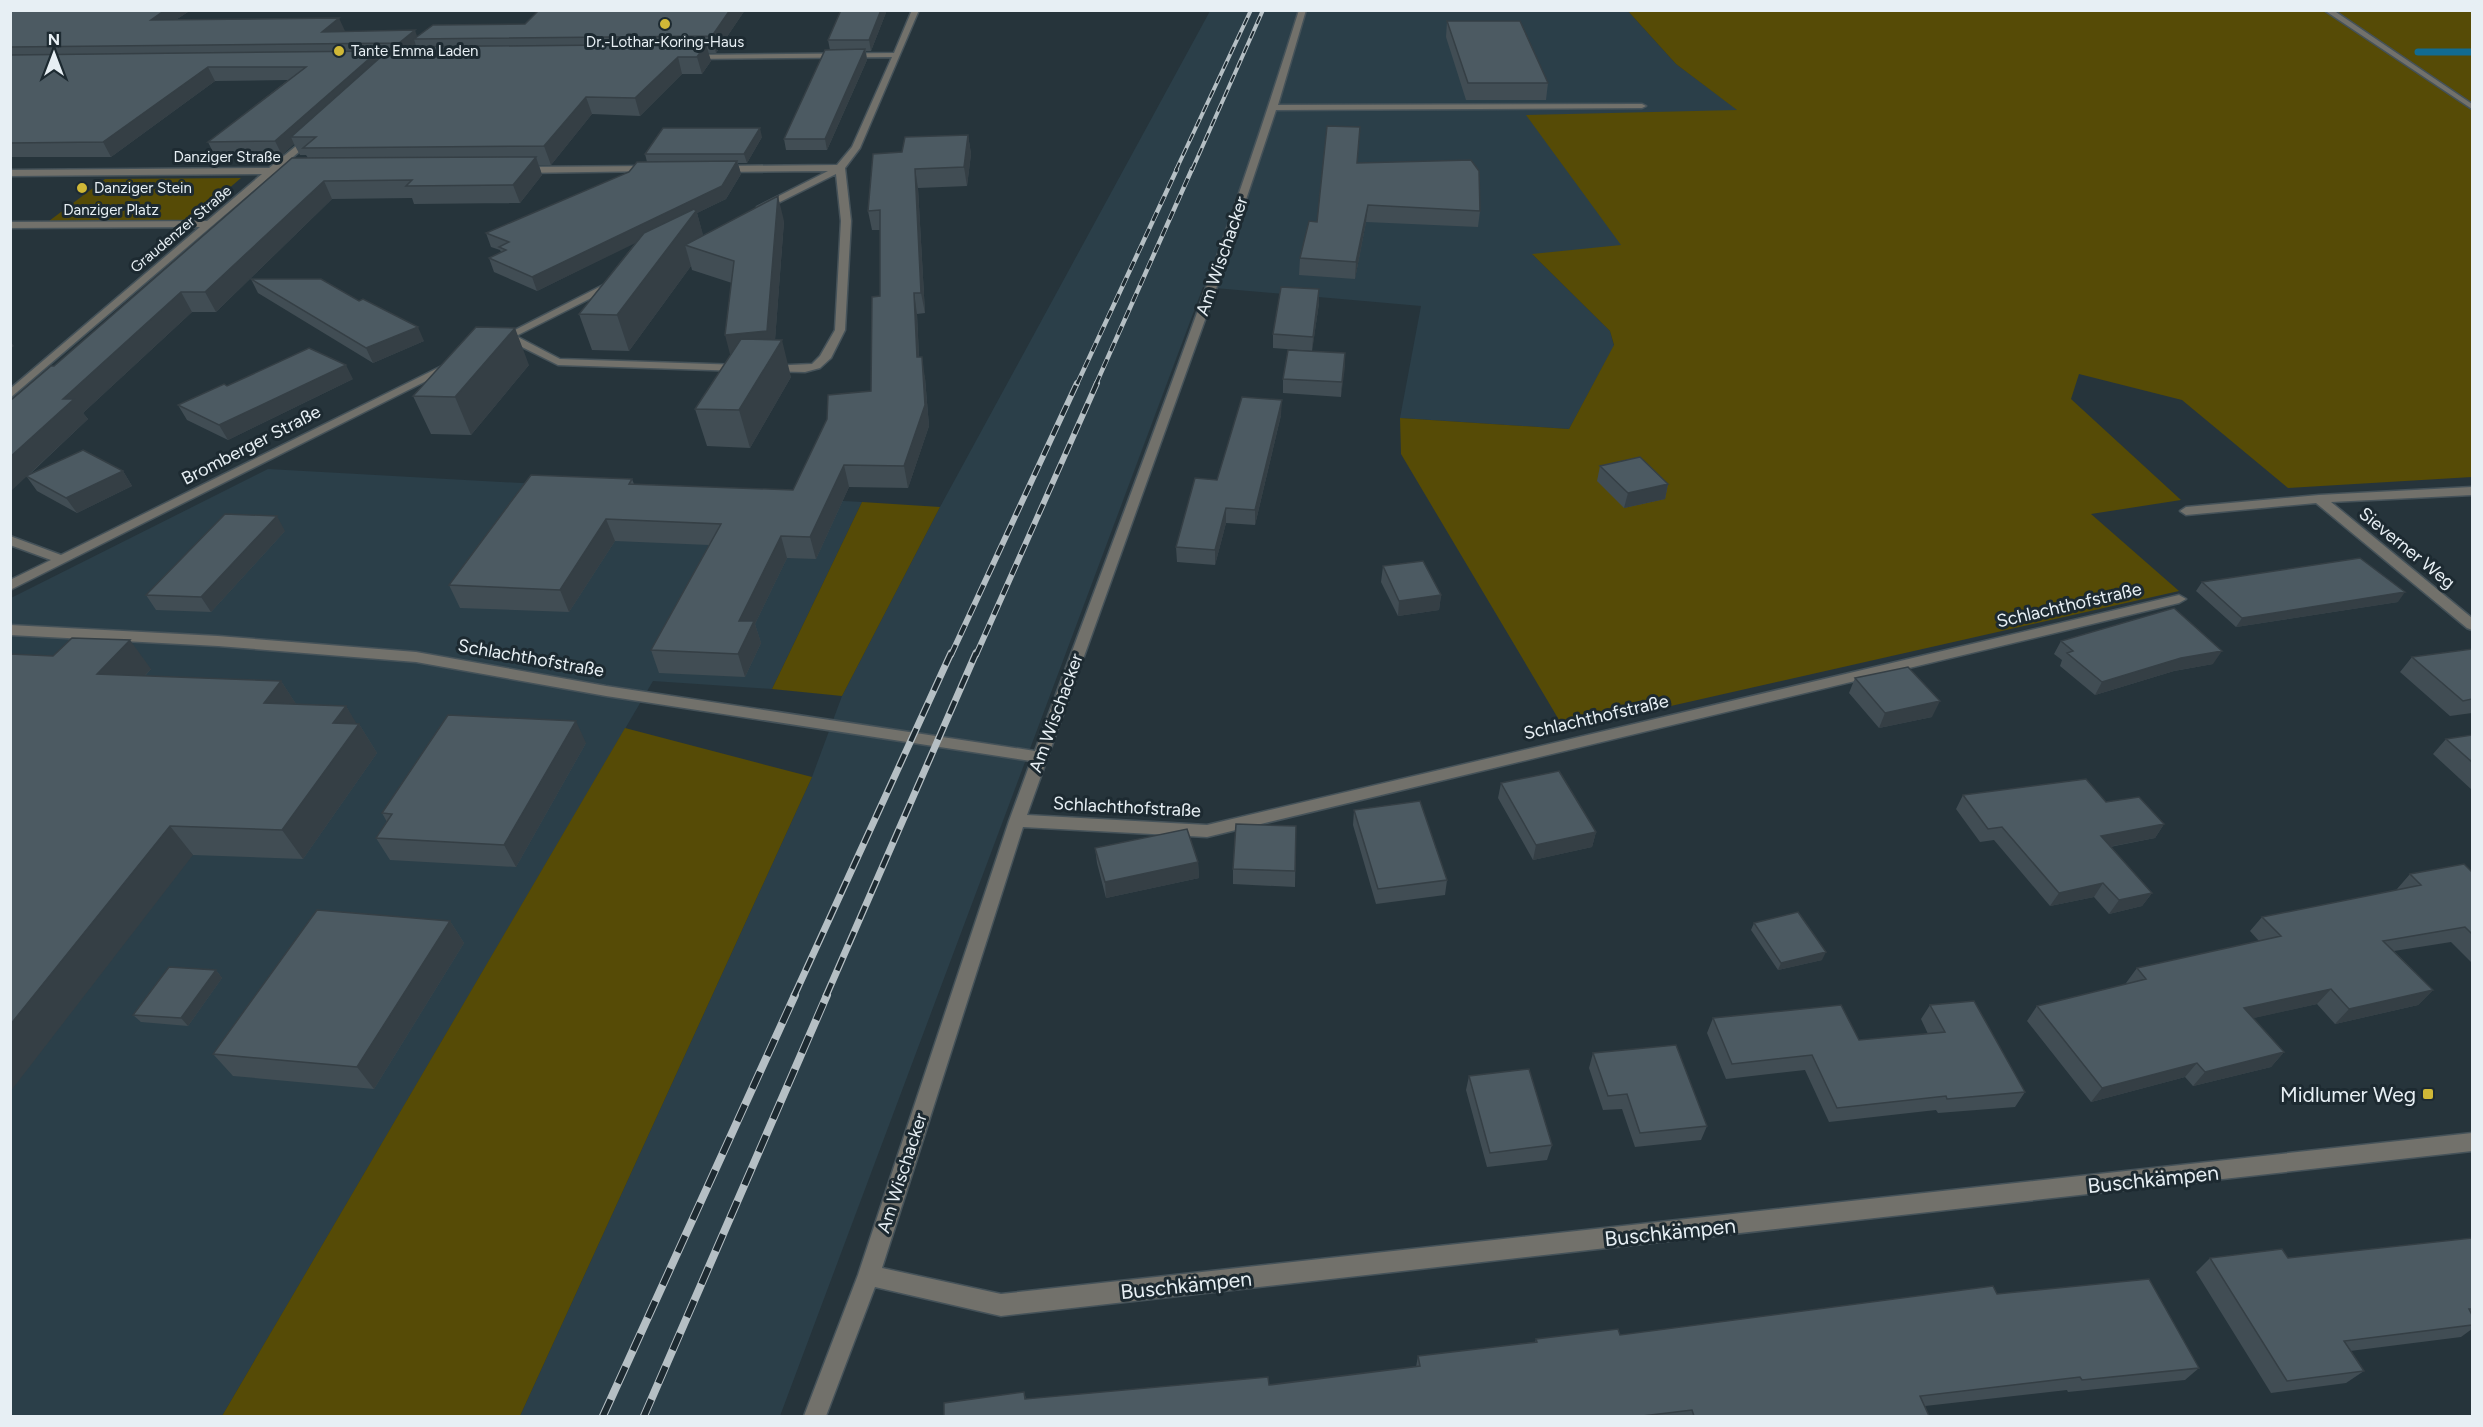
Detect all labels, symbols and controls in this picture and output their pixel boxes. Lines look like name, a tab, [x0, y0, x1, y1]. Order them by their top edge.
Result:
marker: Dr.-Lothar-Koring-Haus	[658, 17, 672, 31]
north arrow	[24, 24, 84, 84]
text: N	[48, 30, 60, 49]
place label: Dr.-Lothar-Koring-Haus	[586, 33, 744, 51]
place label: Tante Emma Laden	[351, 42, 478, 60]
marker: Tante Emma Laden	[332, 44, 346, 58]
street label: Danziger Straße	[173, 148, 281, 166]
place label: Danziger Stein	[94, 179, 192, 197]
marker: Danziger Stein	[75, 181, 89, 195]
street label: Graudenzer Straße	[127, 181, 235, 277]
street label: Am Wischacker	[1191, 193, 1253, 319]
street label: Danziger Platz	[63, 201, 159, 219]
street label: Bromberger Straße	[178, 400, 324, 490]
street label: Sieverner Weg	[2355, 503, 2459, 593]
street label: Schlachthofstraße	[1994, 578, 2144, 632]
street label: Schlachthofstraße	[456, 634, 606, 682]
street label: Am Wischacker	[1024, 651, 1088, 775]
street label: Schlachthofstraße	[1521, 690, 1671, 744]
street label: Schlachthofstraße	[1052, 792, 1202, 822]
place label: Midlumer Weg	[2280, 1082, 2416, 1107]
marker: Midlumer Weg	[2421, 1087, 2435, 1101]
street label: Am Wischacker	[872, 1110, 932, 1236]
street label: Buschkämpen	[2086, 1160, 2220, 1198]
street label: Buschkämpen	[1603, 1213, 1737, 1251]
street label: Buschkämpen	[1119, 1266, 1253, 1304]

